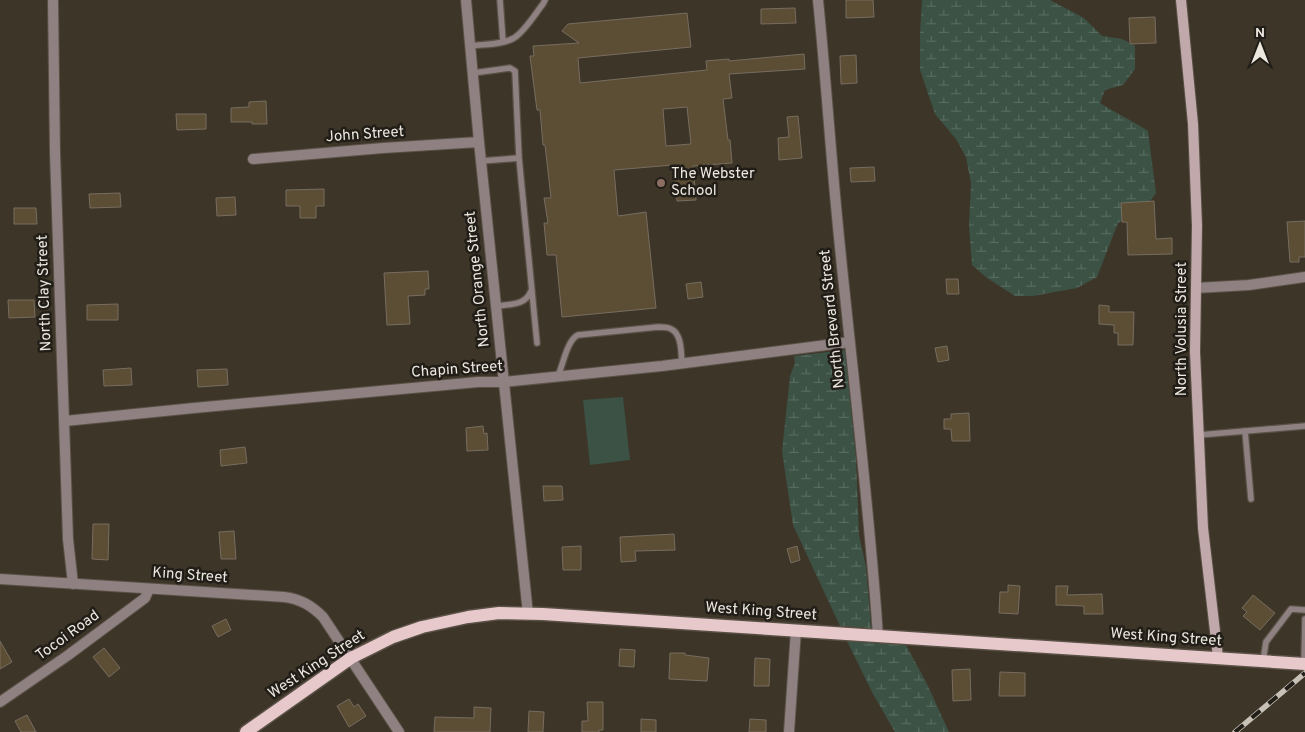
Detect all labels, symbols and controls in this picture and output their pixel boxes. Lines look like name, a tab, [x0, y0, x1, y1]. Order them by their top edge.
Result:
north arrow	[1235, 20, 1285, 70]
text: N	[1255, 25, 1265, 42]
street label: John Street	[325, 123, 405, 147]
place label: The Webster School	[671, 165, 755, 201]
marker: The Webster School	[655, 177, 667, 189]
street label: North Orange Street	[461, 210, 495, 348]
street label: North Clay Street	[33, 234, 57, 352]
street label: North Brevard Street	[816, 249, 850, 389]
street label: North Volusia Street	[1173, 262, 1192, 396]
street label: Chapin Street	[411, 357, 503, 383]
street label: King Street	[152, 564, 228, 588]
street label: West King Street	[704, 599, 818, 625]
street label: Tocoi Road	[32, 607, 104, 665]
street label: West King Street	[1109, 625, 1223, 651]
street label: West King Street	[265, 627, 369, 703]

